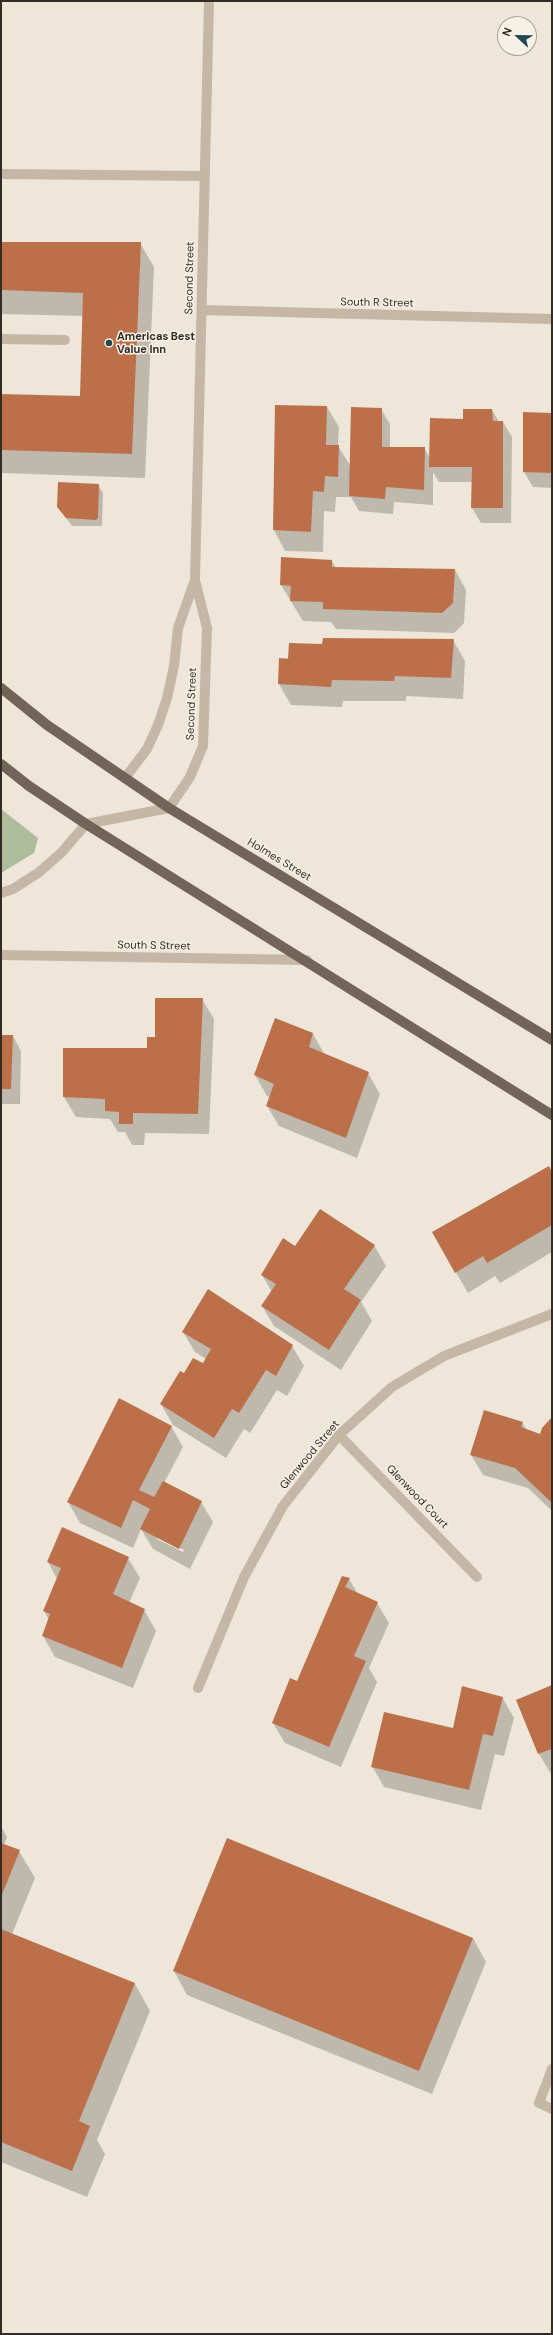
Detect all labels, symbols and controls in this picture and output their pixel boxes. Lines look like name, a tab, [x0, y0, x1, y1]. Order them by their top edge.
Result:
north arrow	[497, 16, 537, 56]
text: N	[499, 26, 515, 38]
street label: Second Street	[183, 242, 197, 314]
street label: South R Street	[340, 296, 414, 310]
place label: Americas Best Value Inn	[117, 330, 195, 356]
marker: Americas Best Value Inn	[104, 338, 114, 348]
street label: Second Street	[184, 667, 200, 741]
street label: Holmes Street	[245, 836, 313, 884]
street label: South S Street	[117, 939, 191, 953]
street label: Glenwood Street	[277, 1418, 343, 1492]
street label: Glenwood Court	[383, 1462, 451, 1532]

